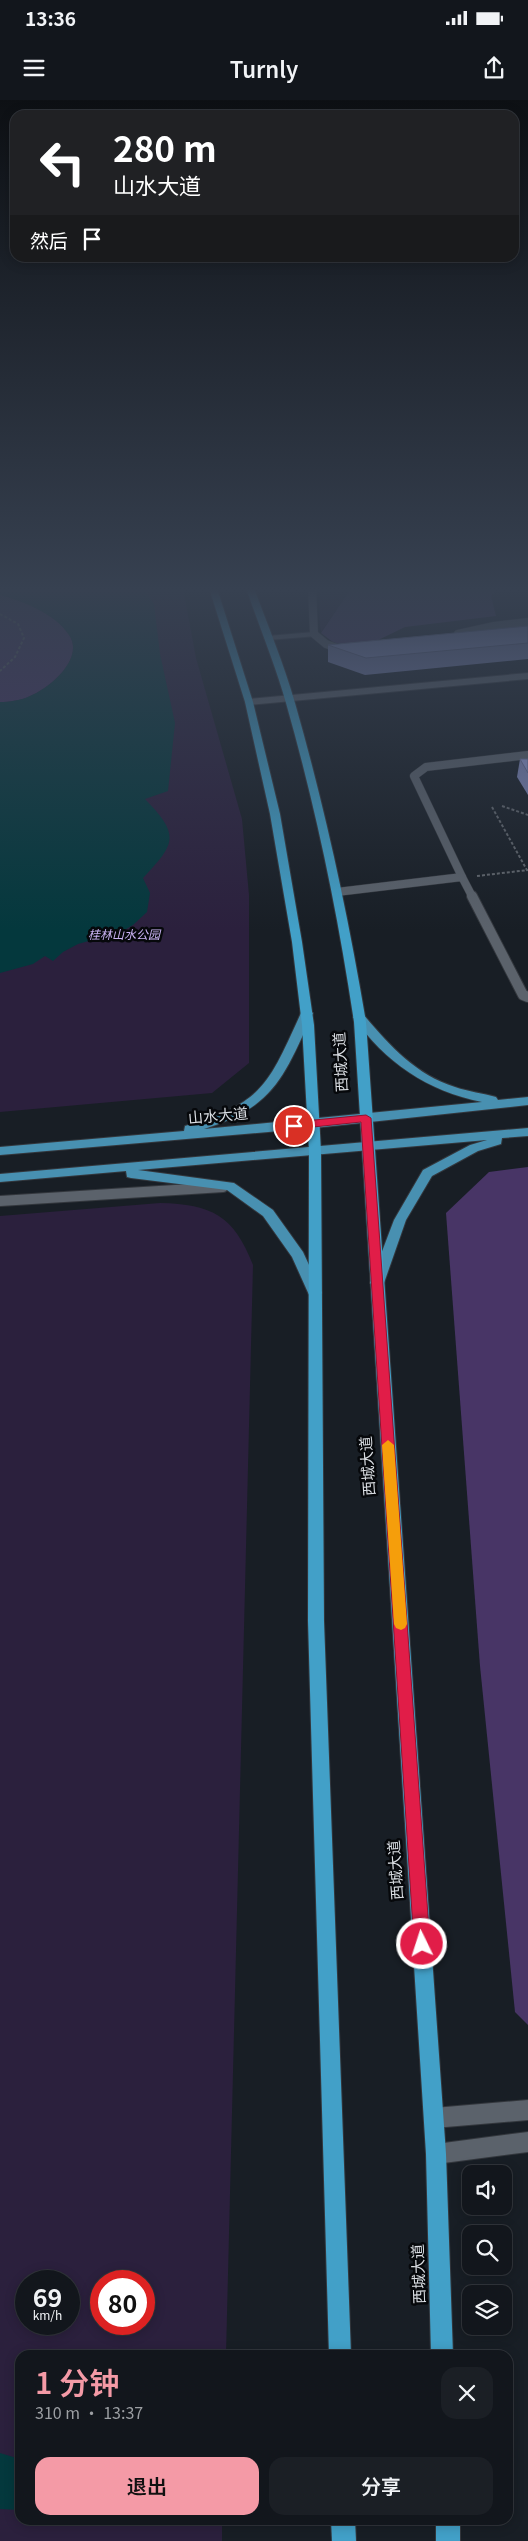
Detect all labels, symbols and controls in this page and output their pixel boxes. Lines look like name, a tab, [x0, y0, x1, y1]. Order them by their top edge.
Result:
text: 13:36	[25, 4, 76, 31]
text: Turnly	[230, 52, 298, 84]
icon: menu	[20, 54, 48, 82]
icon: share	[480, 54, 508, 82]
text: 280 m	[113, 121, 217, 172]
icon: left	[30, 130, 95, 195]
text: 山水大道	[113, 168, 201, 200]
icon: arrive	[78, 225, 106, 253]
text: 然后	[30, 226, 68, 253]
park label: 桂林山水公园	[88, 925, 162, 942]
street label: 西城大道	[327, 1032, 352, 1093]
street label: 山水大道	[187, 1101, 249, 1128]
pin	[273, 1105, 315, 1147]
icon: arrive	[280, 1112, 308, 1140]
street label: 西城大道	[354, 1435, 379, 1497]
street label: 西城大道	[382, 1839, 407, 1901]
position arrow	[395, 1917, 447, 1969]
map controls	[462, 2165, 512, 2335]
button: sound	[462, 2165, 512, 2215]
button: search	[462, 2225, 512, 2275]
street label: 西城大道	[406, 2244, 429, 2304]
speed limit sign: 80	[90, 2270, 155, 2335]
text: 69	[33, 2278, 62, 2314]
button: layers	[462, 2285, 512, 2335]
text: km/h	[33, 2306, 62, 2323]
text: 1 分钟	[35, 2359, 119, 2403]
button: close	[441, 2367, 493, 2419]
text: 310 m · 13:37	[35, 2400, 143, 2424]
button: 退出	[35, 2457, 259, 2515]
button: 分享	[269, 2457, 493, 2515]

